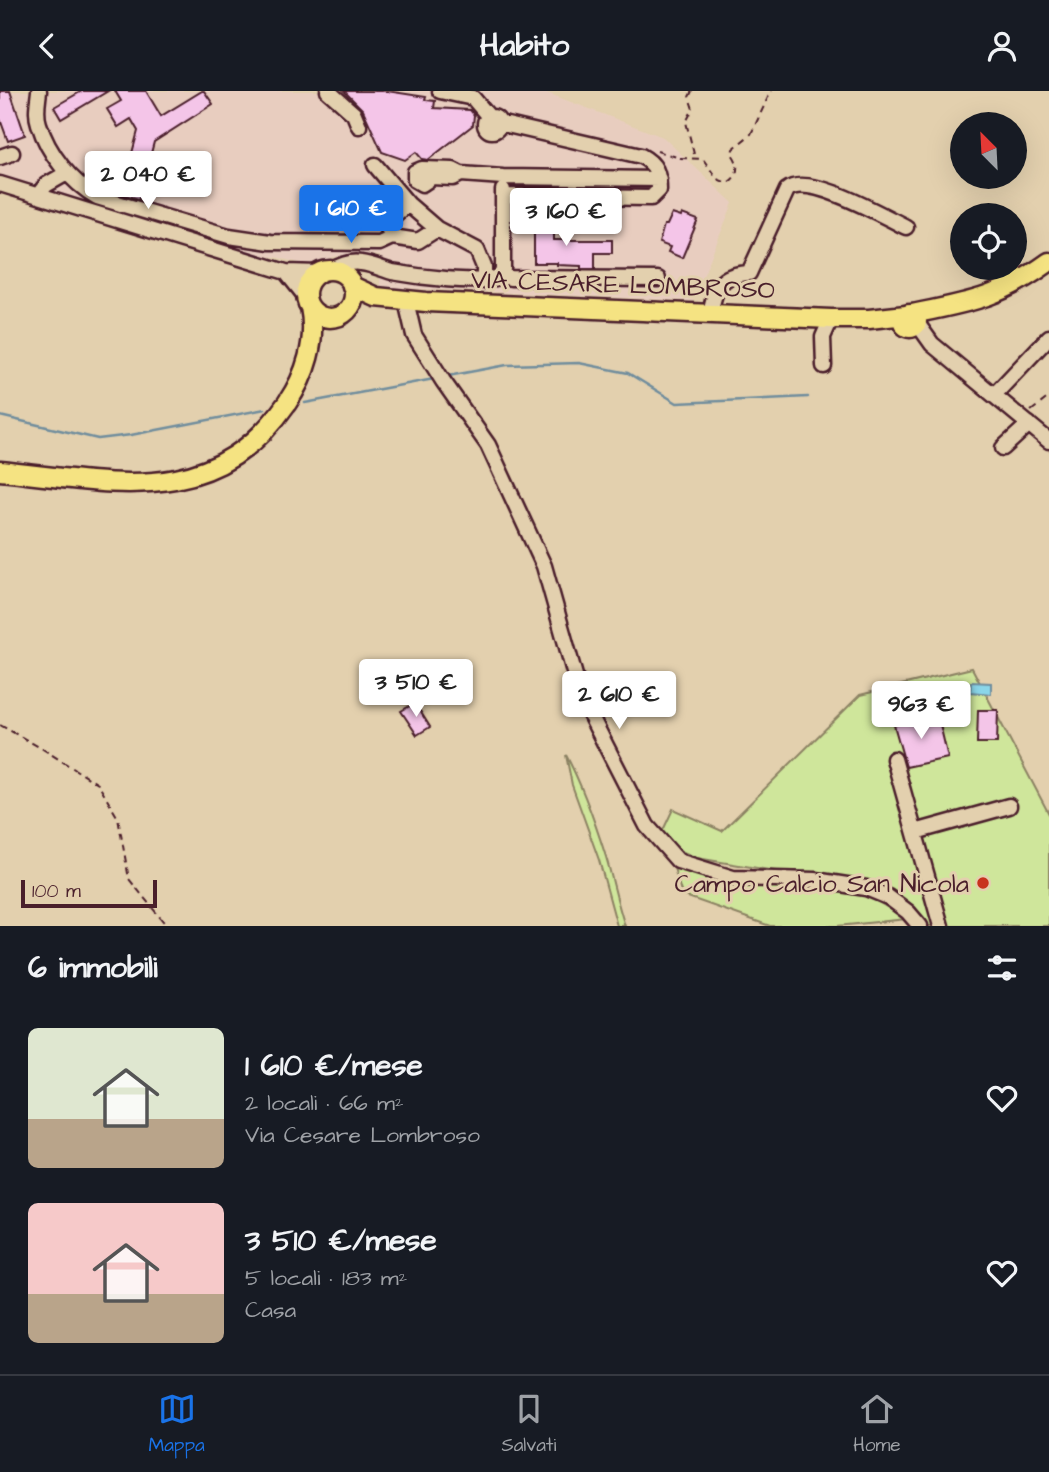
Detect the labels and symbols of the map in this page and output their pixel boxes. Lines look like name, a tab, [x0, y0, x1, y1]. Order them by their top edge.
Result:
north arrow	[950, 112, 1027, 189]
pin: 2 040 €	[83, 151, 213, 211]
pin: 1 610 €	[286, 185, 416, 245]
pin: 3 160 €	[501, 188, 631, 248]
street label: VIA CESARE LOMBROSO	[470, 262, 776, 308]
pin: 3 510 €	[351, 659, 481, 719]
pin: 2 610 €	[554, 671, 684, 731]
pin: 963 €	[872, 681, 970, 741]
place label: Campo Calcio San Nicola	[674, 866, 969, 902]
marker: Campo Calcio San Nicola	[975, 875, 991, 891]
scale bar	[21, 877, 158, 909]

